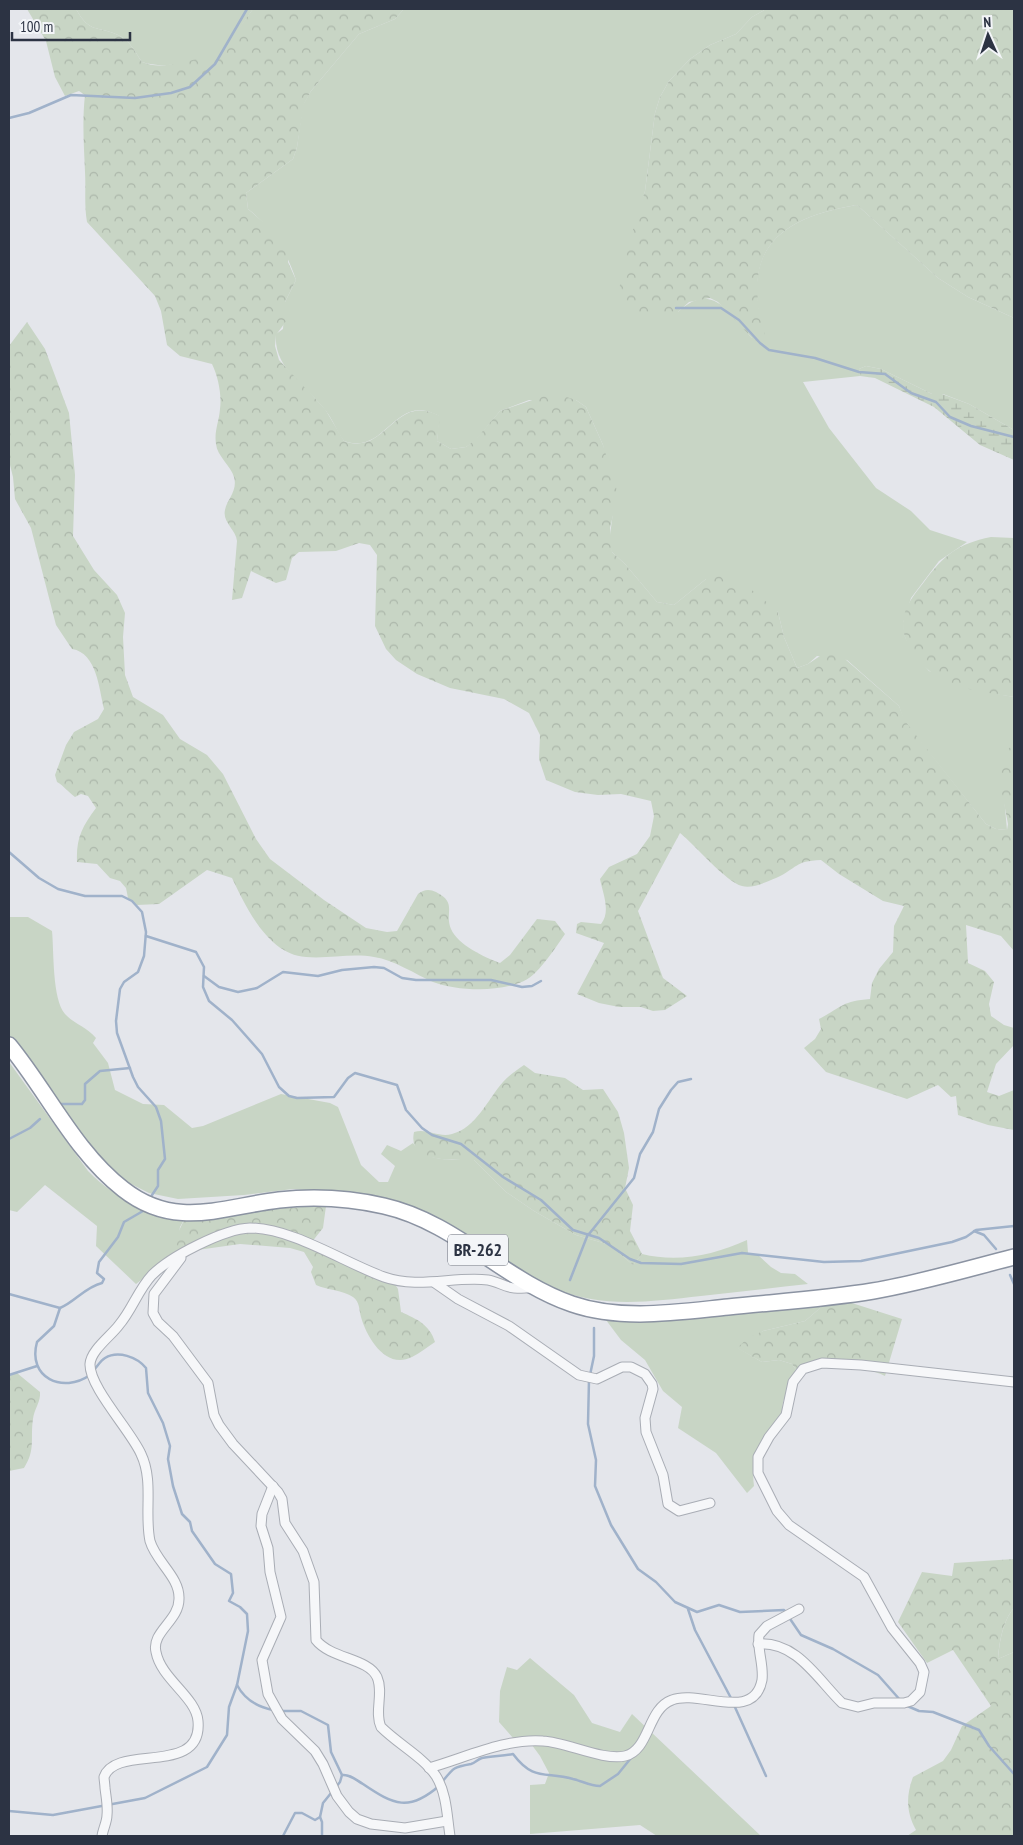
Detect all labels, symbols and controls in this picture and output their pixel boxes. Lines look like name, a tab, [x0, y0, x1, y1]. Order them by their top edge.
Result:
scale bar	[12, 10, 130, 42]
north arrow	[963, 10, 1013, 60]
text: N	[983, 13, 992, 31]
text: 100 m	[20, 17, 53, 36]
road number: BR-262	[448, 1234, 508, 1266]

